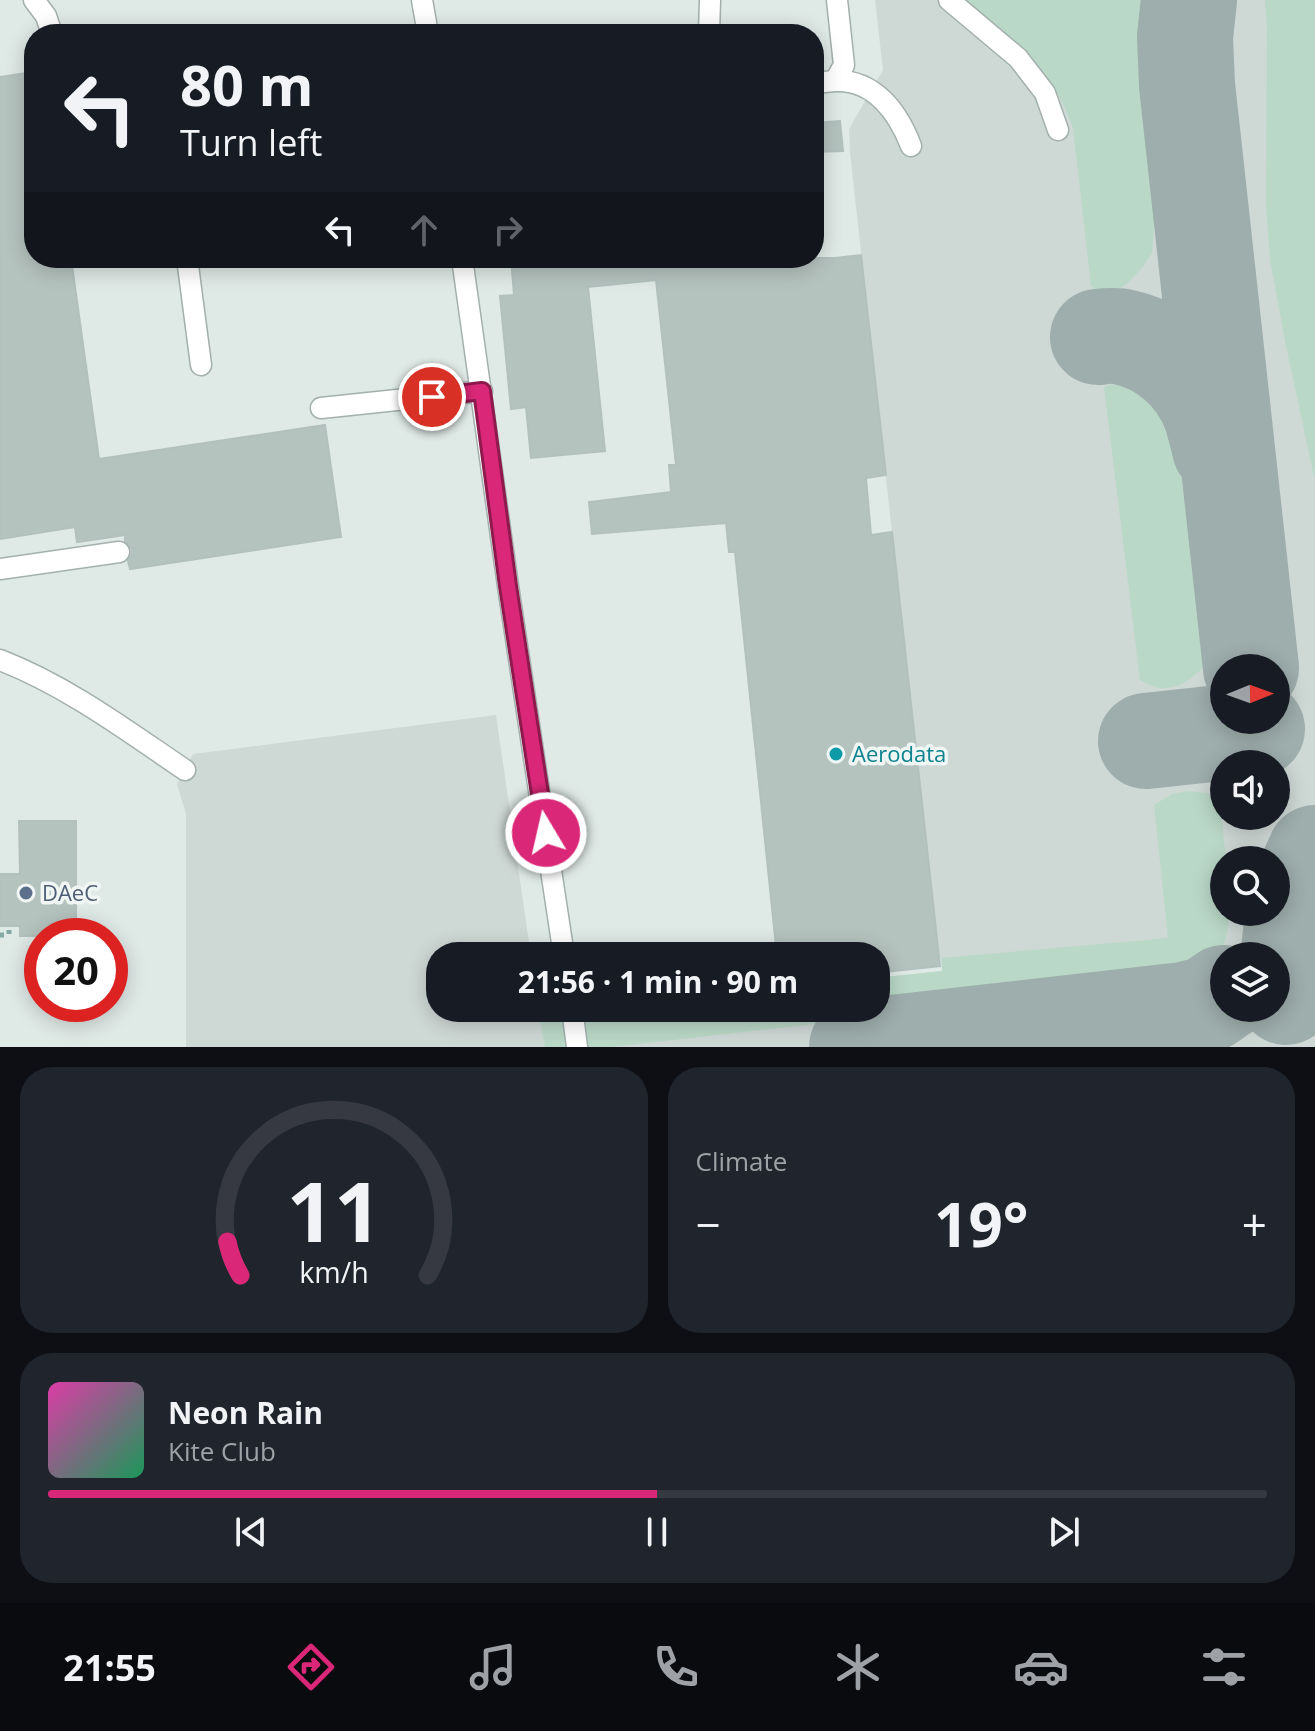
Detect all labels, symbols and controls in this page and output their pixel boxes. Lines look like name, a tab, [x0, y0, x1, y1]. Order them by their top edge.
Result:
text: 80 m	[180, 46, 314, 122]
icon: left	[48, 56, 152, 160]
text: Turn left	[180, 118, 322, 167]
icon: left	[318, 208, 362, 252]
icon: ahead	[402, 208, 446, 252]
icon: right	[486, 208, 530, 252]
pin	[398, 363, 466, 431]
icon: arrive	[410, 375, 454, 419]
north arrow	[1210, 654, 1290, 734]
map controls	[1210, 654, 1290, 1022]
place label: Aerodata	[852, 738, 946, 768]
marker: Aerodata	[827, 745, 845, 763]
button: sound	[1210, 750, 1290, 830]
position arrow	[504, 791, 588, 875]
button: search	[1210, 846, 1290, 926]
place label: DAeC	[42, 877, 98, 907]
marker: DAeC	[17, 884, 35, 902]
speed limit sign: 20	[24, 918, 128, 1022]
button: layers	[1210, 942, 1290, 1022]
text: 21:56 · 1 min · 90 m	[518, 961, 798, 1002]
text: Climate	[696, 1143, 787, 1179]
text: 11	[286, 1153, 381, 1266]
text: 19°	[934, 1183, 1028, 1265]
text: −	[696, 1194, 721, 1254]
text: +	[1242, 1194, 1267, 1254]
text: km/h	[299, 1252, 368, 1291]
text: Neon Rain	[168, 1392, 323, 1433]
text: Kite Club	[168, 1433, 276, 1469]
icon: previous	[229, 1510, 273, 1554]
icon: pause	[635, 1510, 679, 1554]
icon: next	[1042, 1510, 1086, 1554]
icon: directions	[283, 1639, 339, 1695]
icon: music	[465, 1639, 521, 1695]
icon: phone	[648, 1639, 704, 1695]
icon: climate	[830, 1639, 886, 1695]
icon: car	[1013, 1639, 1069, 1695]
icon: filters	[1196, 1639, 1252, 1695]
text: 21:55	[63, 1643, 156, 1692]

